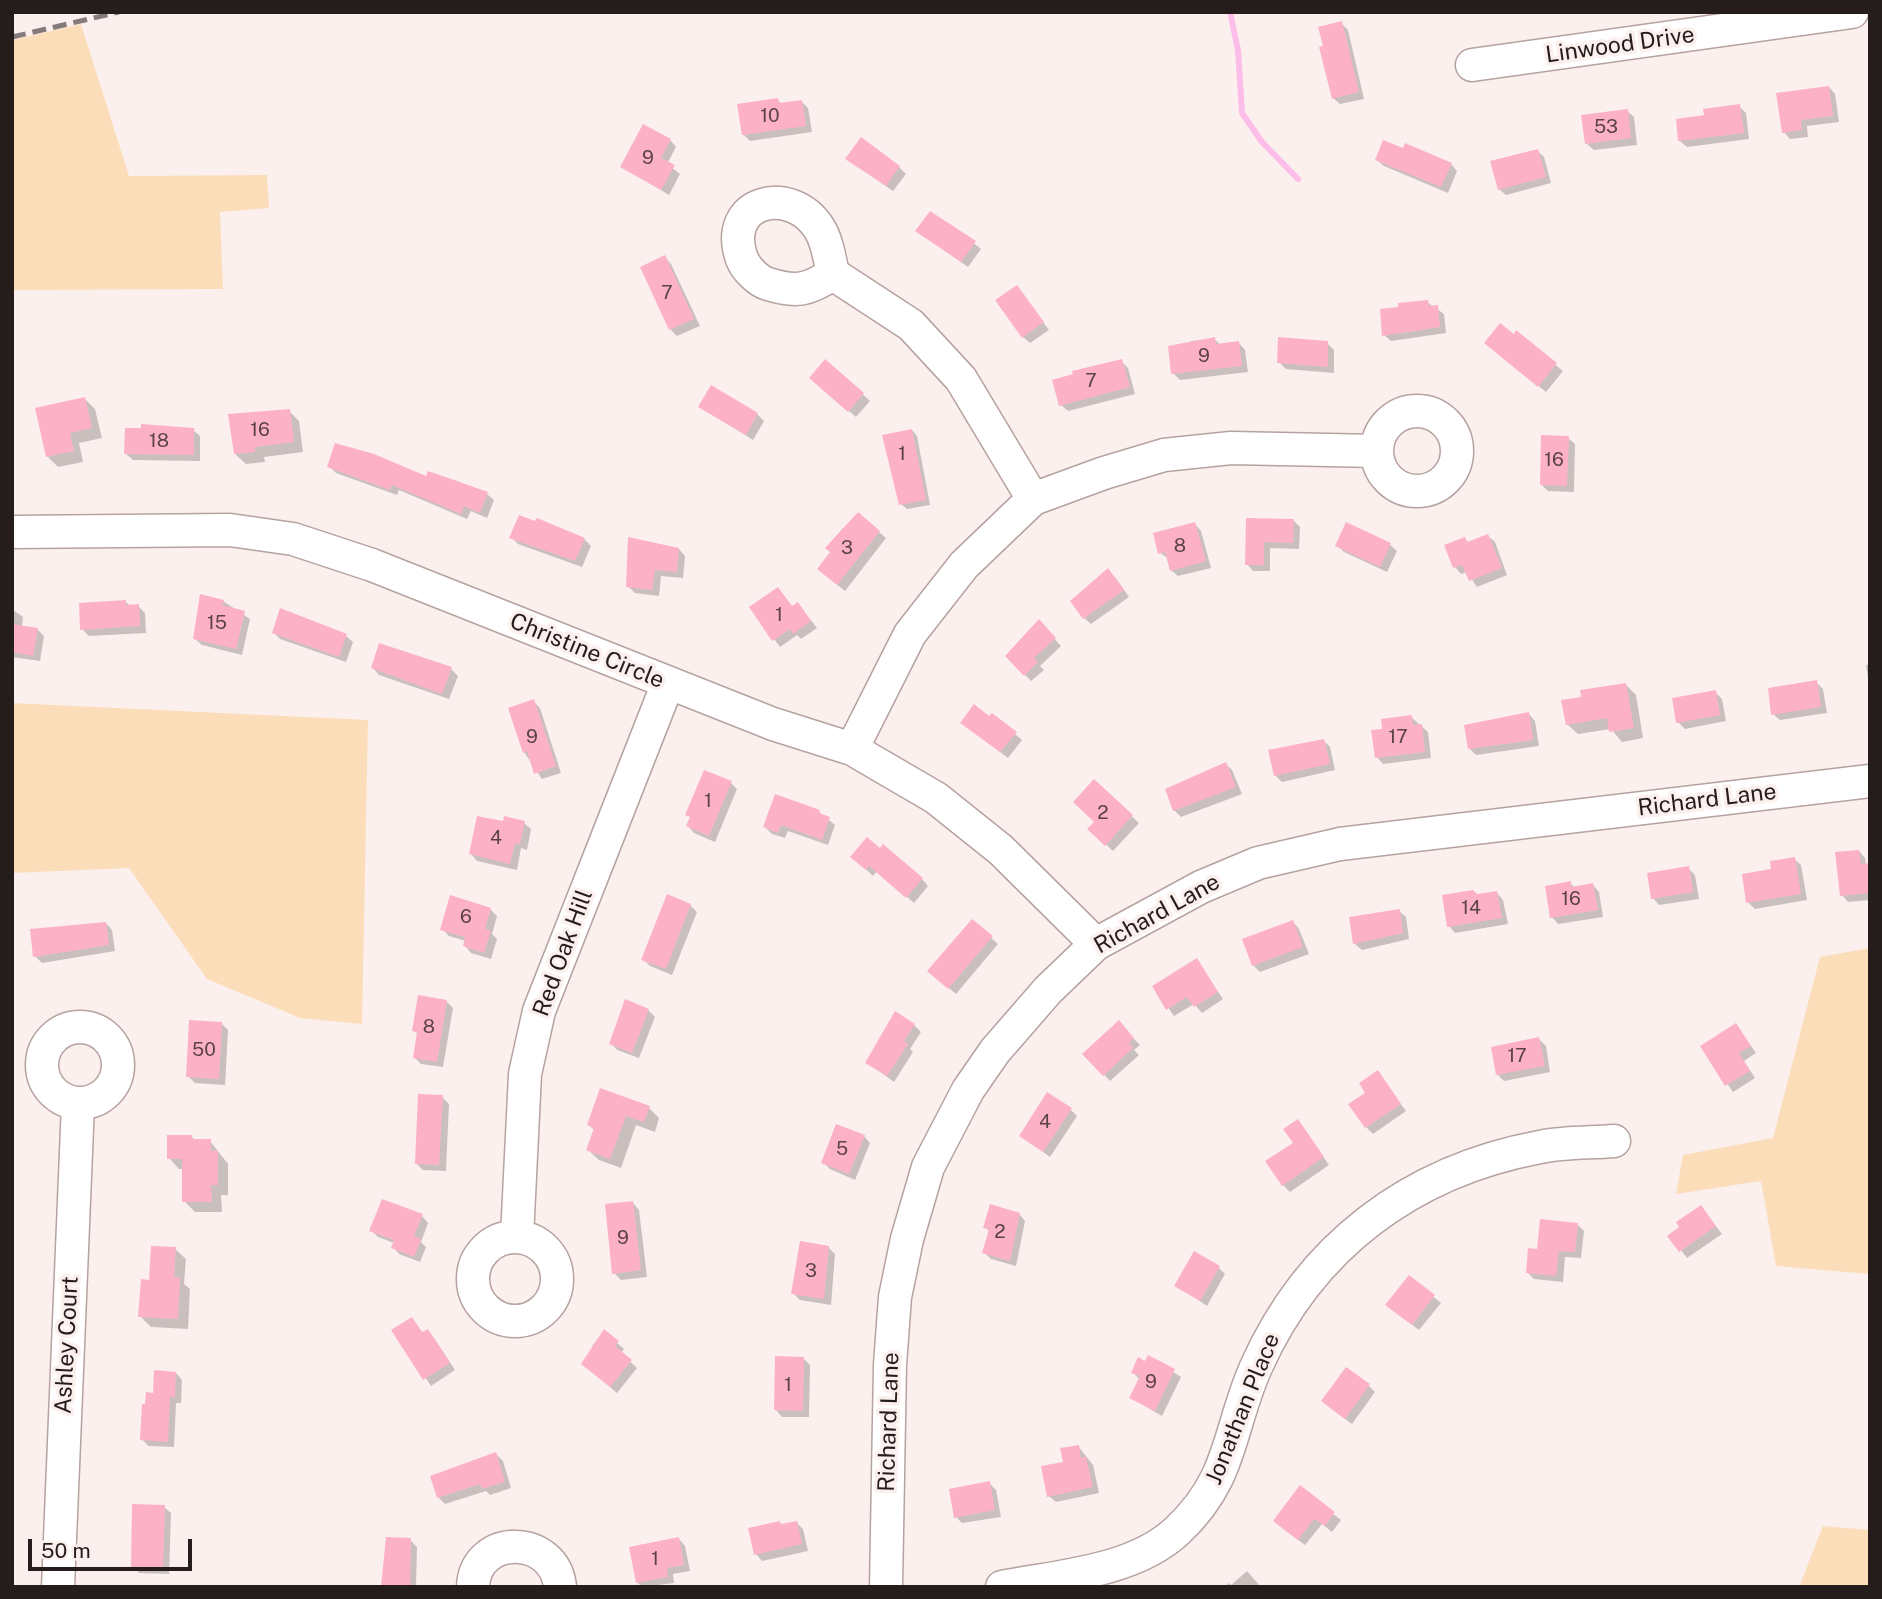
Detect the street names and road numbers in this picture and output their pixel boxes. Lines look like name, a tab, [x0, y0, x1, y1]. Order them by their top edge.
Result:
street label: Linwood Drive	[1544, 21, 1696, 69]
street label: Christine Circle	[506, 607, 668, 695]
street label: Richard Lane	[1636, 778, 1778, 822]
street label: Richard Lane	[1089, 868, 1225, 960]
street label: Red Oak Hill	[527, 886, 599, 1020]
street label: Ashley Court	[50, 1275, 84, 1415]
street label: Jonathan Place	[1200, 1329, 1286, 1489]
street label: Richard Lane	[873, 1352, 905, 1492]

